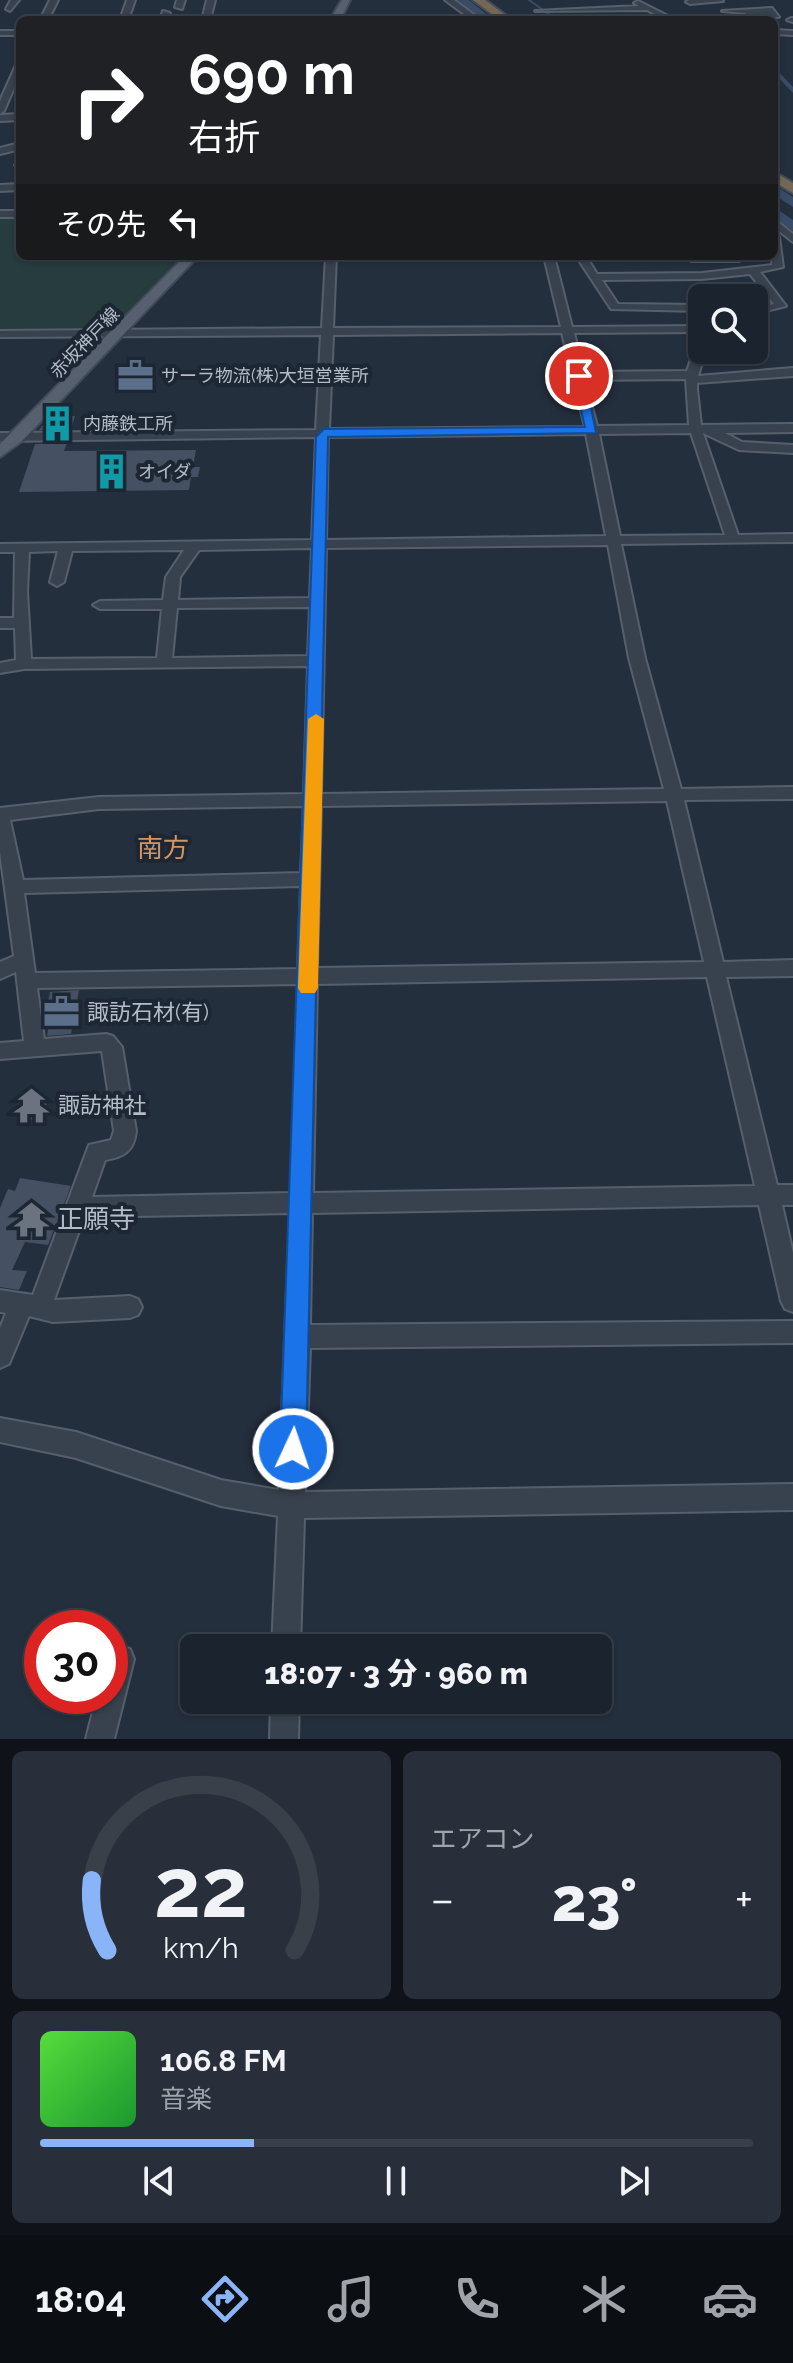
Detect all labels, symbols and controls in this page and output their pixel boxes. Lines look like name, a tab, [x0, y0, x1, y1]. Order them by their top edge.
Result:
text: 690 m	[188, 41, 355, 107]
icon: right	[56, 48, 160, 152]
text: 右折	[188, 116, 260, 158]
icon: left	[162, 200, 206, 244]
text: その先	[56, 207, 146, 242]
map controls	[688, 284, 768, 364]
button: search	[688, 284, 768, 364]
street label: 赤坂神戸線	[46, 303, 123, 382]
pin	[545, 342, 613, 410]
icon: arrive	[557, 354, 601, 398]
office icon: サーラ物流(株)大垣営業所	[116, 357, 154, 395]
place label: サーラ物流(株)大垣営業所	[161, 365, 369, 386]
building icon: 内藤鉄工所	[38, 405, 76, 443]
place label: 内藤鉄工所	[83, 413, 173, 434]
building icon: オイダ	[93, 453, 131, 491]
place label: オイダ	[138, 461, 191, 482]
district label: 南方	[137, 833, 189, 863]
office icon: 諏訪石材(有)	[42, 993, 80, 1031]
place label: 諏訪石材(有)	[87, 999, 209, 1025]
temple icon: 諏訪神社	[13, 1086, 51, 1124]
place label: 諏訪神社	[58, 1092, 146, 1118]
temple icon: 正願寺	[12, 1200, 50, 1238]
place label: 正願寺	[57, 1204, 135, 1234]
position arrow	[251, 1407, 335, 1491]
speed limit sign: 30	[24, 1610, 128, 1714]
text: 18:07 · 3 分 · 960 m	[264, 1656, 528, 1691]
text: エアコン	[431, 1824, 535, 1854]
text: 22	[154, 1839, 248, 1936]
text: 23°	[552, 1865, 637, 1935]
text: −	[431, 1874, 454, 1925]
text: +	[735, 1874, 753, 1925]
text: km/h	[164, 1931, 239, 1965]
text: 106.8 FM	[160, 2043, 287, 2078]
text: 音楽	[160, 2084, 212, 2114]
icon: previous	[137, 2159, 181, 2203]
icon: pause	[374, 2159, 418, 2203]
icon: next	[612, 2159, 656, 2203]
icon: directions	[197, 2271, 253, 2327]
icon: music	[323, 2271, 379, 2327]
icon: phone	[449, 2271, 505, 2327]
icon: climate	[576, 2271, 632, 2327]
icon: car	[702, 2271, 758, 2327]
text: 18:04	[35, 2278, 126, 2320]

